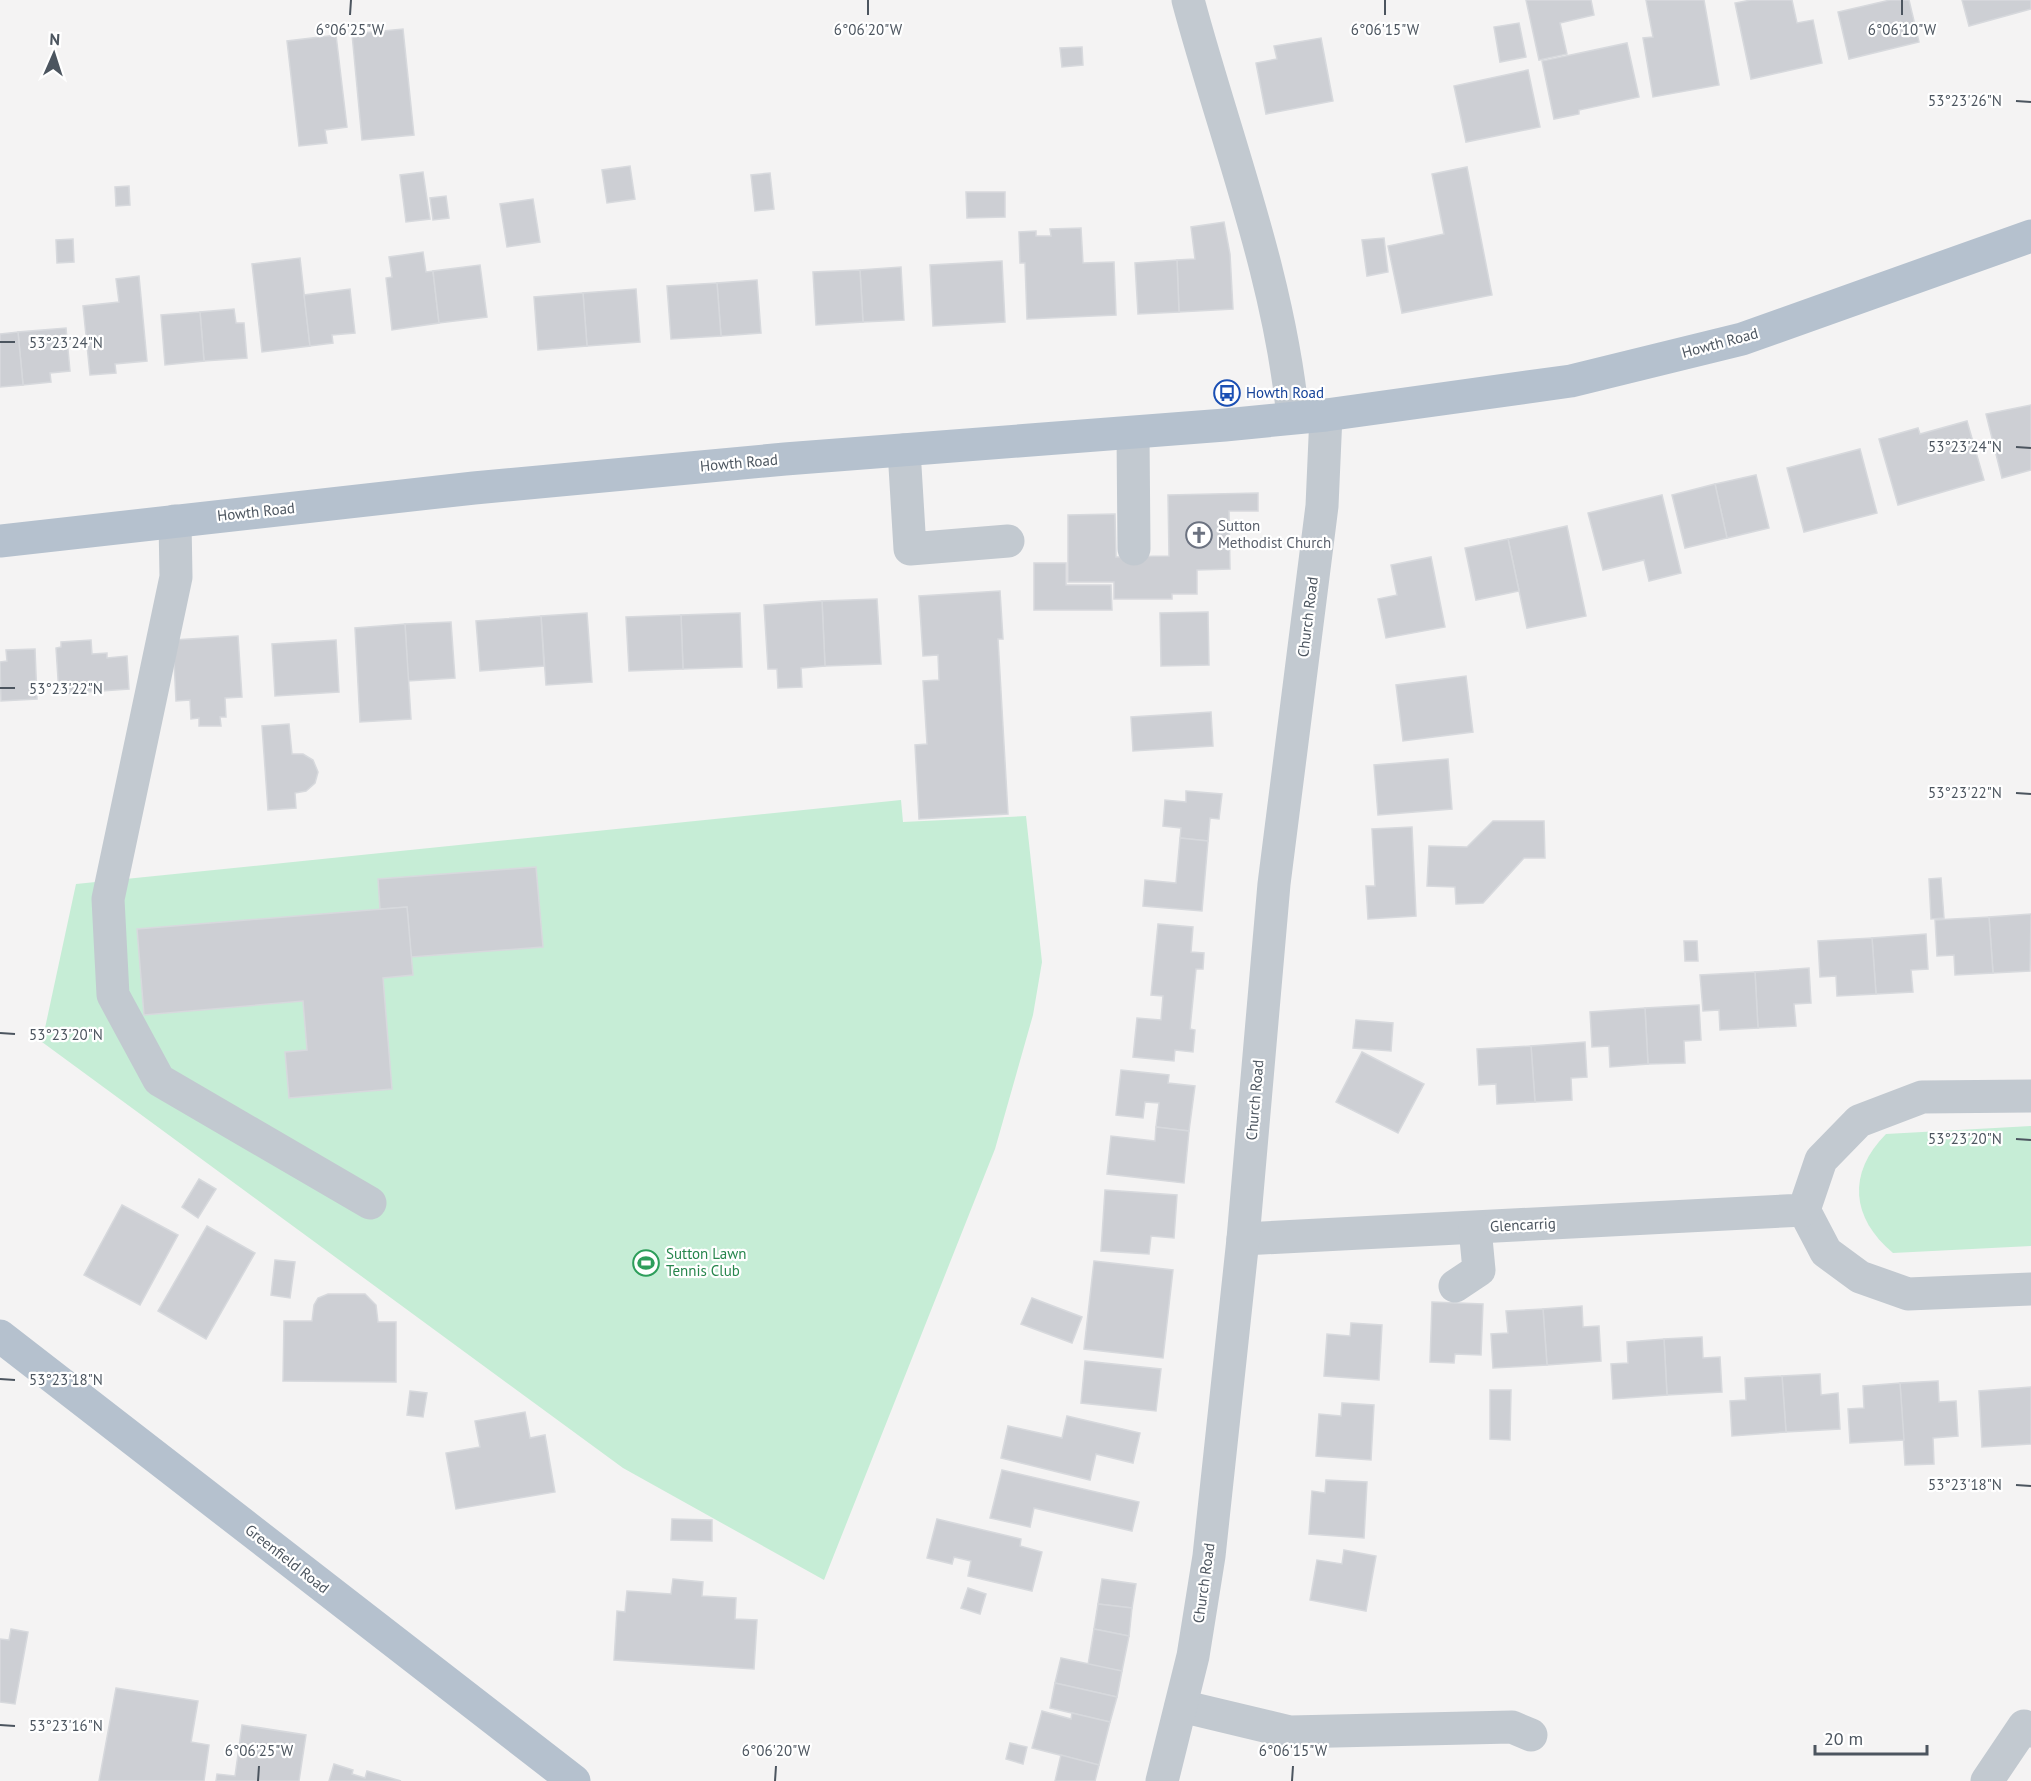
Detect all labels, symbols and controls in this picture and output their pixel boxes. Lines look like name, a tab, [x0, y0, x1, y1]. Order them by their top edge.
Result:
text: 6°06'25"W	[316, 20, 385, 39]
text: 6°06'20"W	[834, 20, 903, 39]
text: 6°06'15"W	[1351, 20, 1420, 39]
text: 6°06'10"W	[1868, 20, 1937, 39]
north arrow	[24, 24, 84, 84]
text: N	[49, 29, 61, 49]
text: 53°23'26"N	[1928, 91, 2002, 110]
street label: Howth Road	[1680, 323, 1760, 362]
text: 53°23'24"N	[29, 333, 103, 352]
bus stop icon: Howth Road	[1212, 378, 1242, 408]
place label: Howth Road	[1246, 383, 1324, 402]
text: 53°23'24"N	[1928, 437, 2002, 456]
street label: Howth Road	[699, 450, 779, 475]
street label: Howth Road	[216, 498, 296, 525]
place label: Sutton Methodist Church	[1218, 516, 1331, 552]
church icon: Sutton Methodist Church	[1184, 520, 1214, 550]
street label: Church Road	[1293, 576, 1322, 658]
text: 53°23'22"N	[29, 679, 103, 698]
text: 53°23'22"N	[1928, 783, 2002, 802]
text: 53°23'20"N	[29, 1025, 103, 1044]
street label: Church Road	[1242, 1059, 1267, 1141]
text: 53°23'20"N	[1928, 1129, 2002, 1148]
street label: Glencarrig	[1490, 1213, 1556, 1236]
place label: Sutton Lawn Tennis Club	[666, 1244, 746, 1280]
sports icon: Sutton Lawn Tennis Club	[631, 1248, 661, 1278]
text: 53°23'18"N	[29, 1370, 103, 1389]
text: 53°23'18"N	[1928, 1475, 2002, 1494]
street label: Greenfield Road	[241, 1520, 333, 1597]
street label: Church Road	[1188, 1542, 1219, 1624]
text: 53°23'16"N	[29, 1716, 103, 1735]
scale bar	[1815, 1718, 1928, 1756]
text: 20 m	[1824, 1727, 1863, 1750]
text: 6°06'25"W	[225, 1741, 294, 1760]
text: 6°06'20"W	[742, 1741, 811, 1760]
text: 6°06'15"W	[1259, 1741, 1328, 1760]

